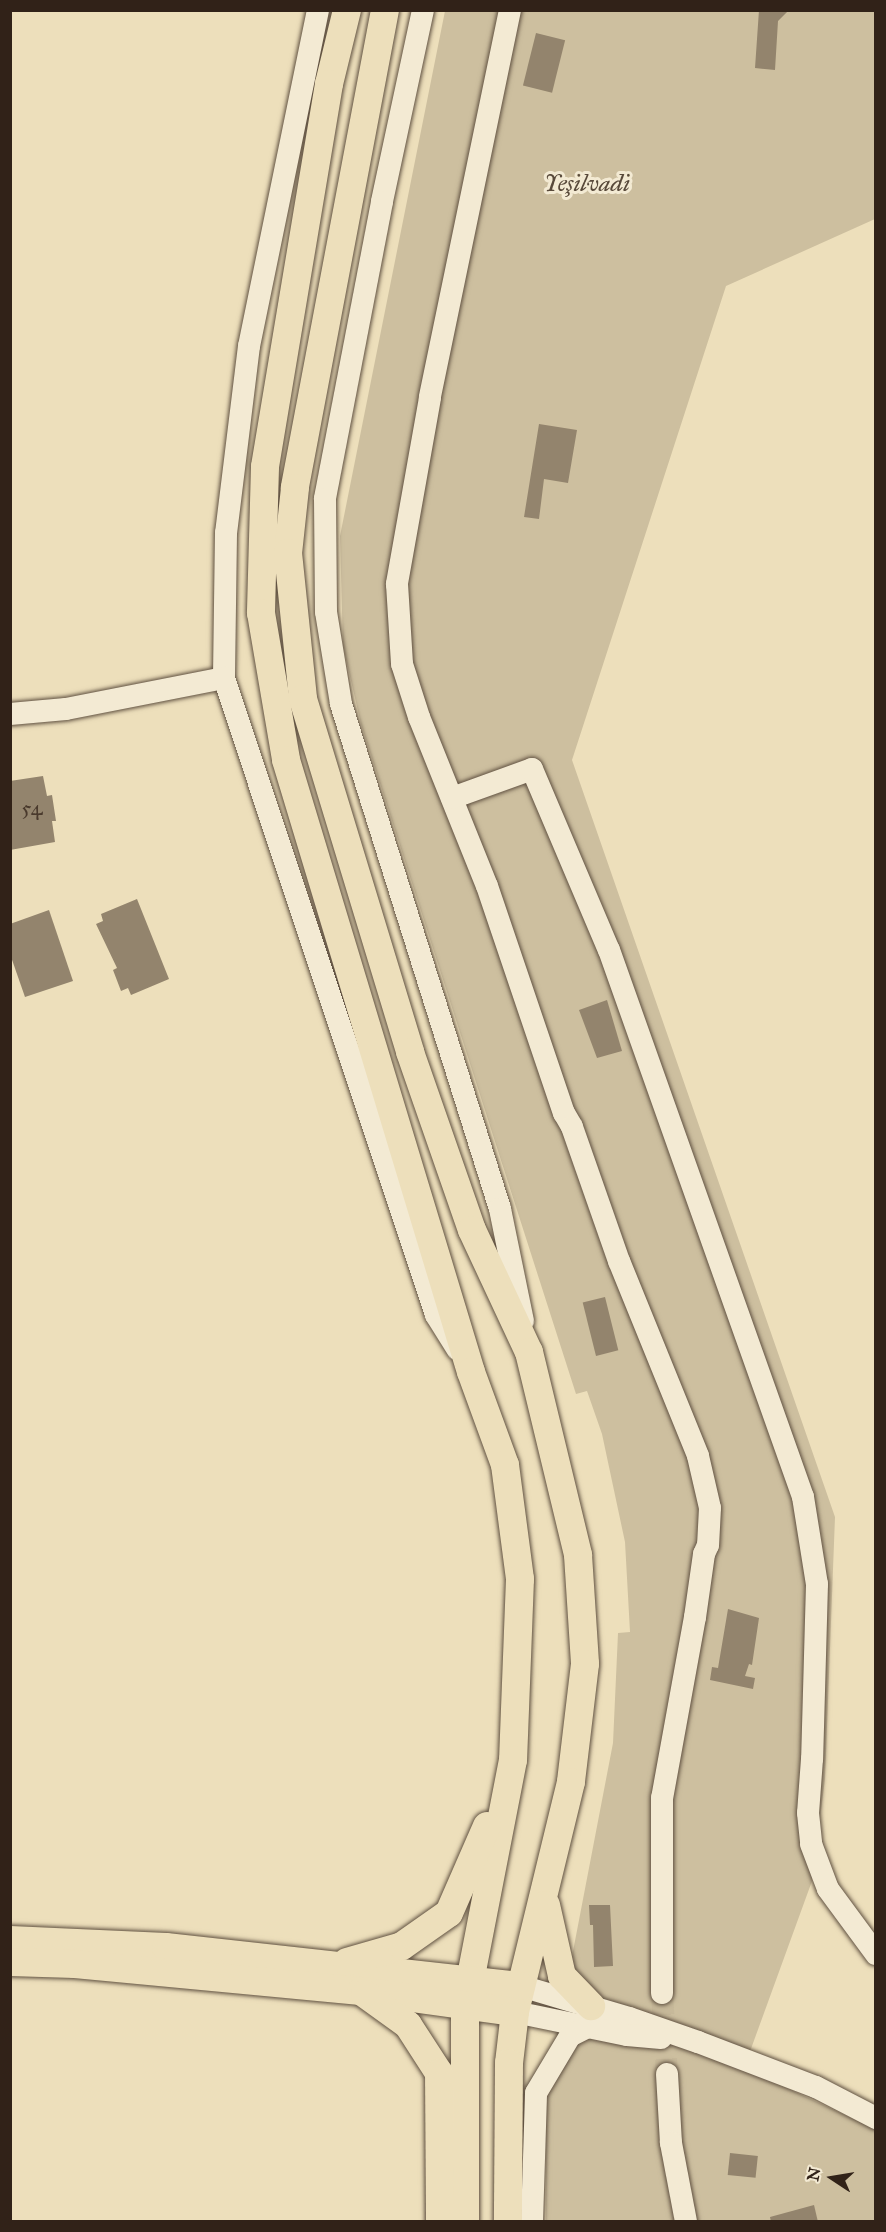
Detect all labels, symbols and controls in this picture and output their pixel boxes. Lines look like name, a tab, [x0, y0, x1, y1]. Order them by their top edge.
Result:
park label: Yeşilvadi	[544, 170, 630, 198]
house number: 54	[22, 795, 42, 821]
north arrow	[802, 2148, 862, 2208]
text: N	[803, 2166, 825, 2183]

